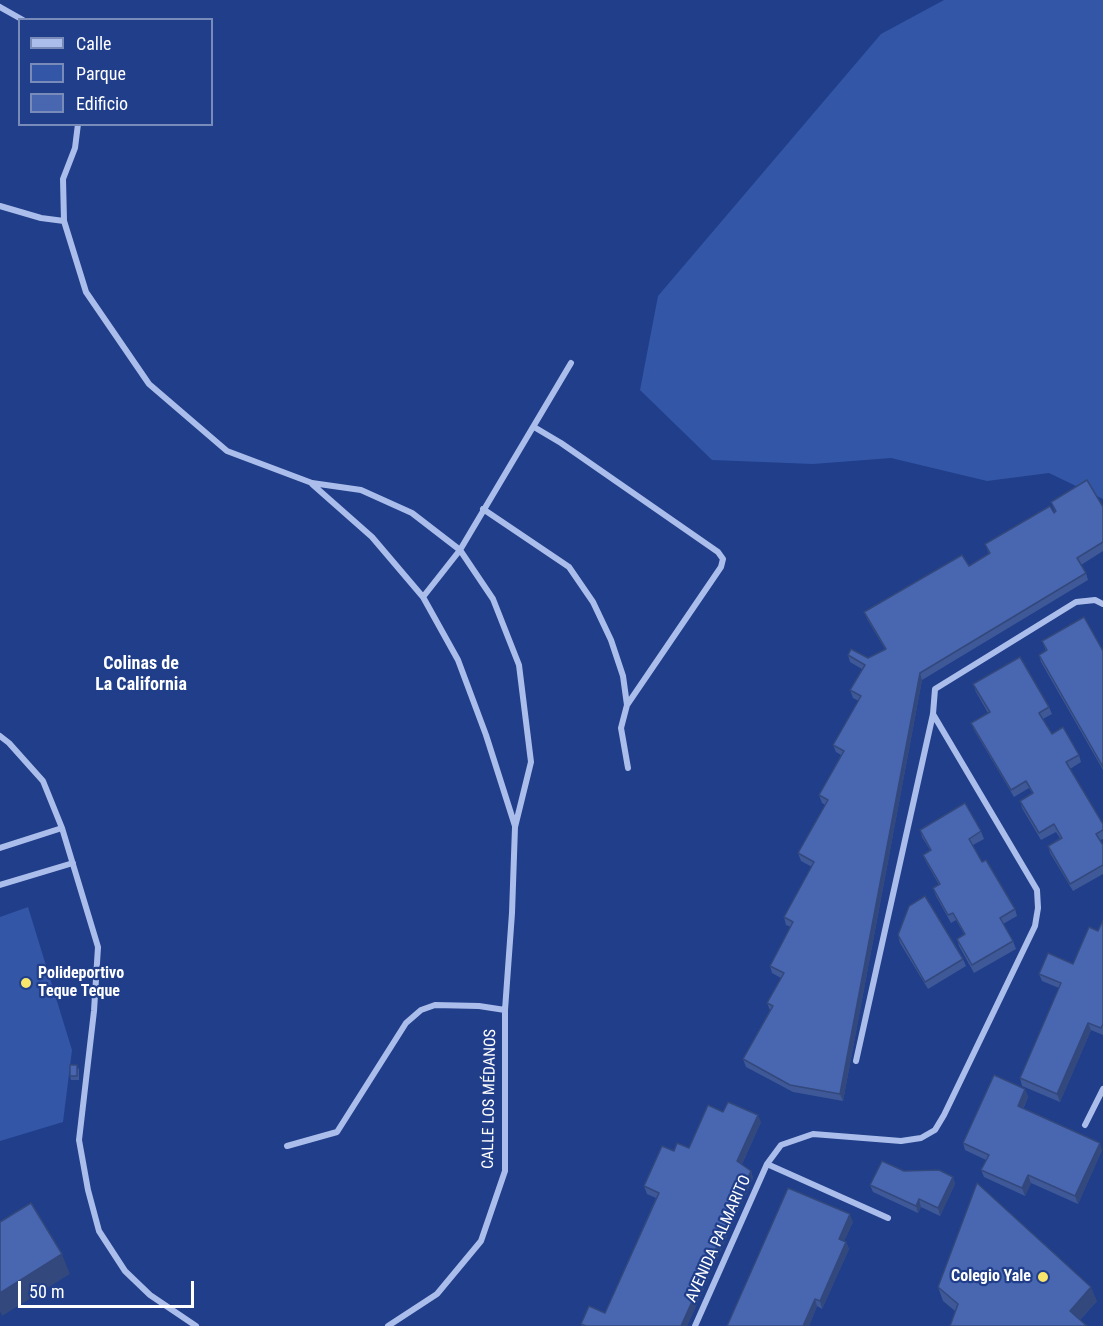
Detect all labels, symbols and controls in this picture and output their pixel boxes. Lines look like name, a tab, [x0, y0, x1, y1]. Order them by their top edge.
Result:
legend	[18, 18, 213, 126]
text: Calle	[76, 33, 112, 54]
text: Parque	[76, 63, 126, 84]
text: Edificio	[76, 93, 128, 114]
district label: Colinas de La California	[95, 653, 187, 696]
place label: Polideportivo Teque Teque	[38, 964, 124, 1002]
marker: Polideportivo Teque Teque	[19, 976, 33, 990]
street label: CALLE LOS MÉDANOS	[479, 1029, 501, 1169]
street label: AVENIDA PALMARITO	[682, 1172, 756, 1306]
place label: Colegio Yale	[951, 1267, 1031, 1287]
scale bar	[21, 1269, 196, 1307]
marker: Colegio Yale	[1036, 1270, 1050, 1284]
text: 50 m	[29, 1281, 64, 1302]

